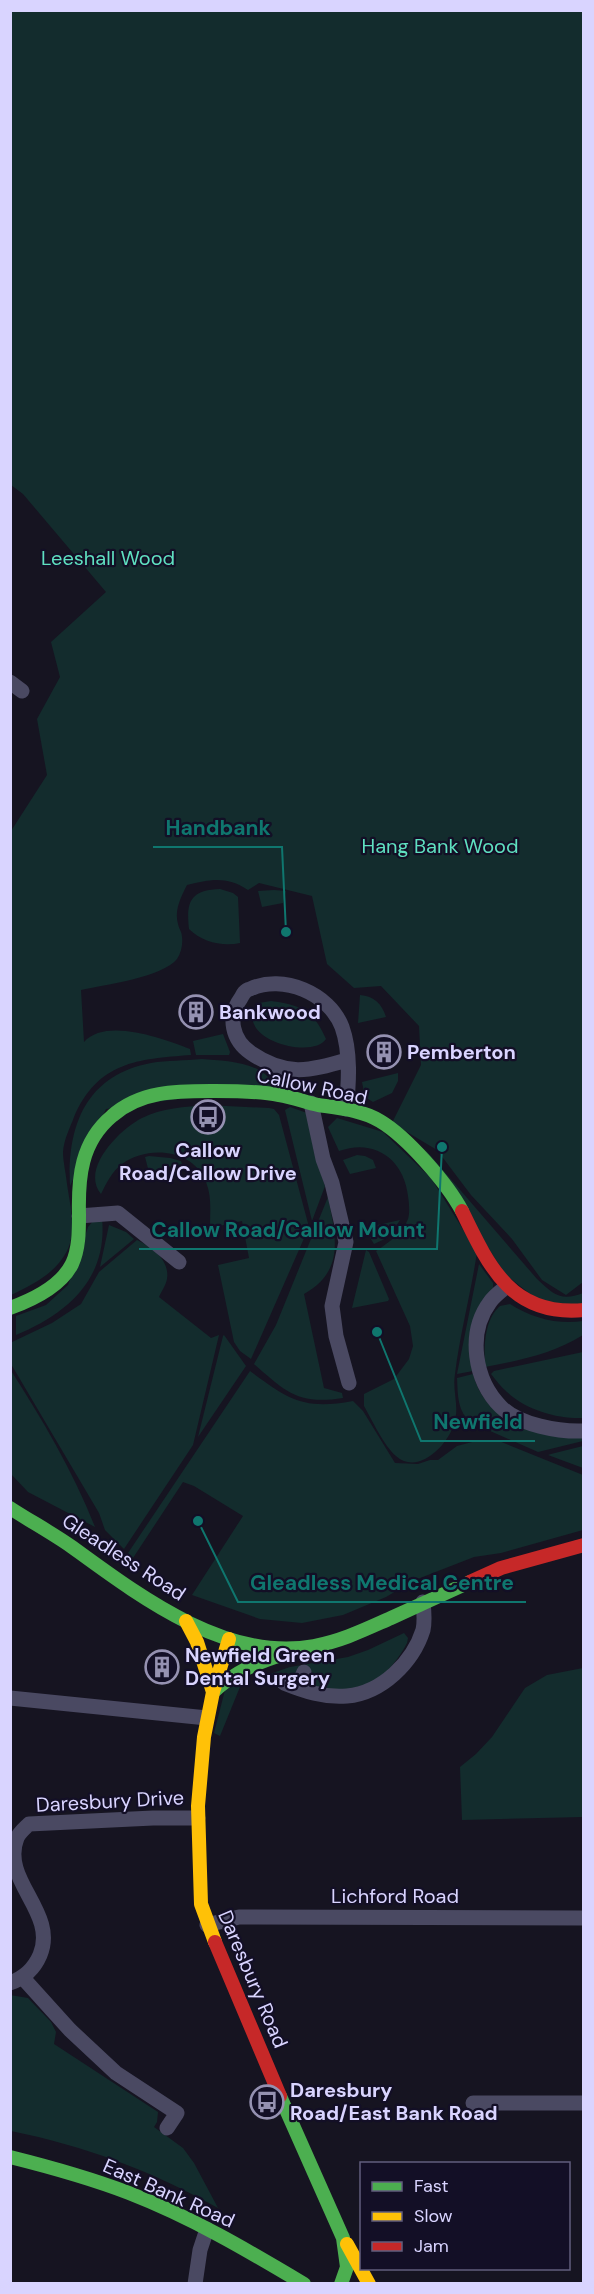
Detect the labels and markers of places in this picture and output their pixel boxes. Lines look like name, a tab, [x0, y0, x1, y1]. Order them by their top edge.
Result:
callout: Handbank	[153, 808, 282, 847]
building icon: Bankwood	[178, 994, 214, 1030]
place label: Bankwood	[219, 999, 321, 1025]
building icon: Pemberton	[366, 1034, 402, 1070]
place label: Pemberton	[407, 1039, 516, 1065]
bus stop icon: Callow Road/Callow Drive	[190, 1099, 226, 1135]
place label: Callow Road/Callow Drive	[119, 1137, 297, 1186]
callout: Callow Road/Callow Mount	[139, 1210, 437, 1249]
callout: Newfield	[421, 1402, 535, 1441]
callout: Gleadless Medical Centre	[238, 1563, 526, 1602]
place label: Newfield Green Dental Surgery	[185, 1642, 335, 1691]
building icon: Newfield Green Dental Surgery	[144, 1649, 180, 1685]
place label: Daresbury Road/East Bank Road	[290, 2077, 498, 2126]
bus stop icon: Daresbury Road/East Bank Road	[249, 2084, 285, 2120]

